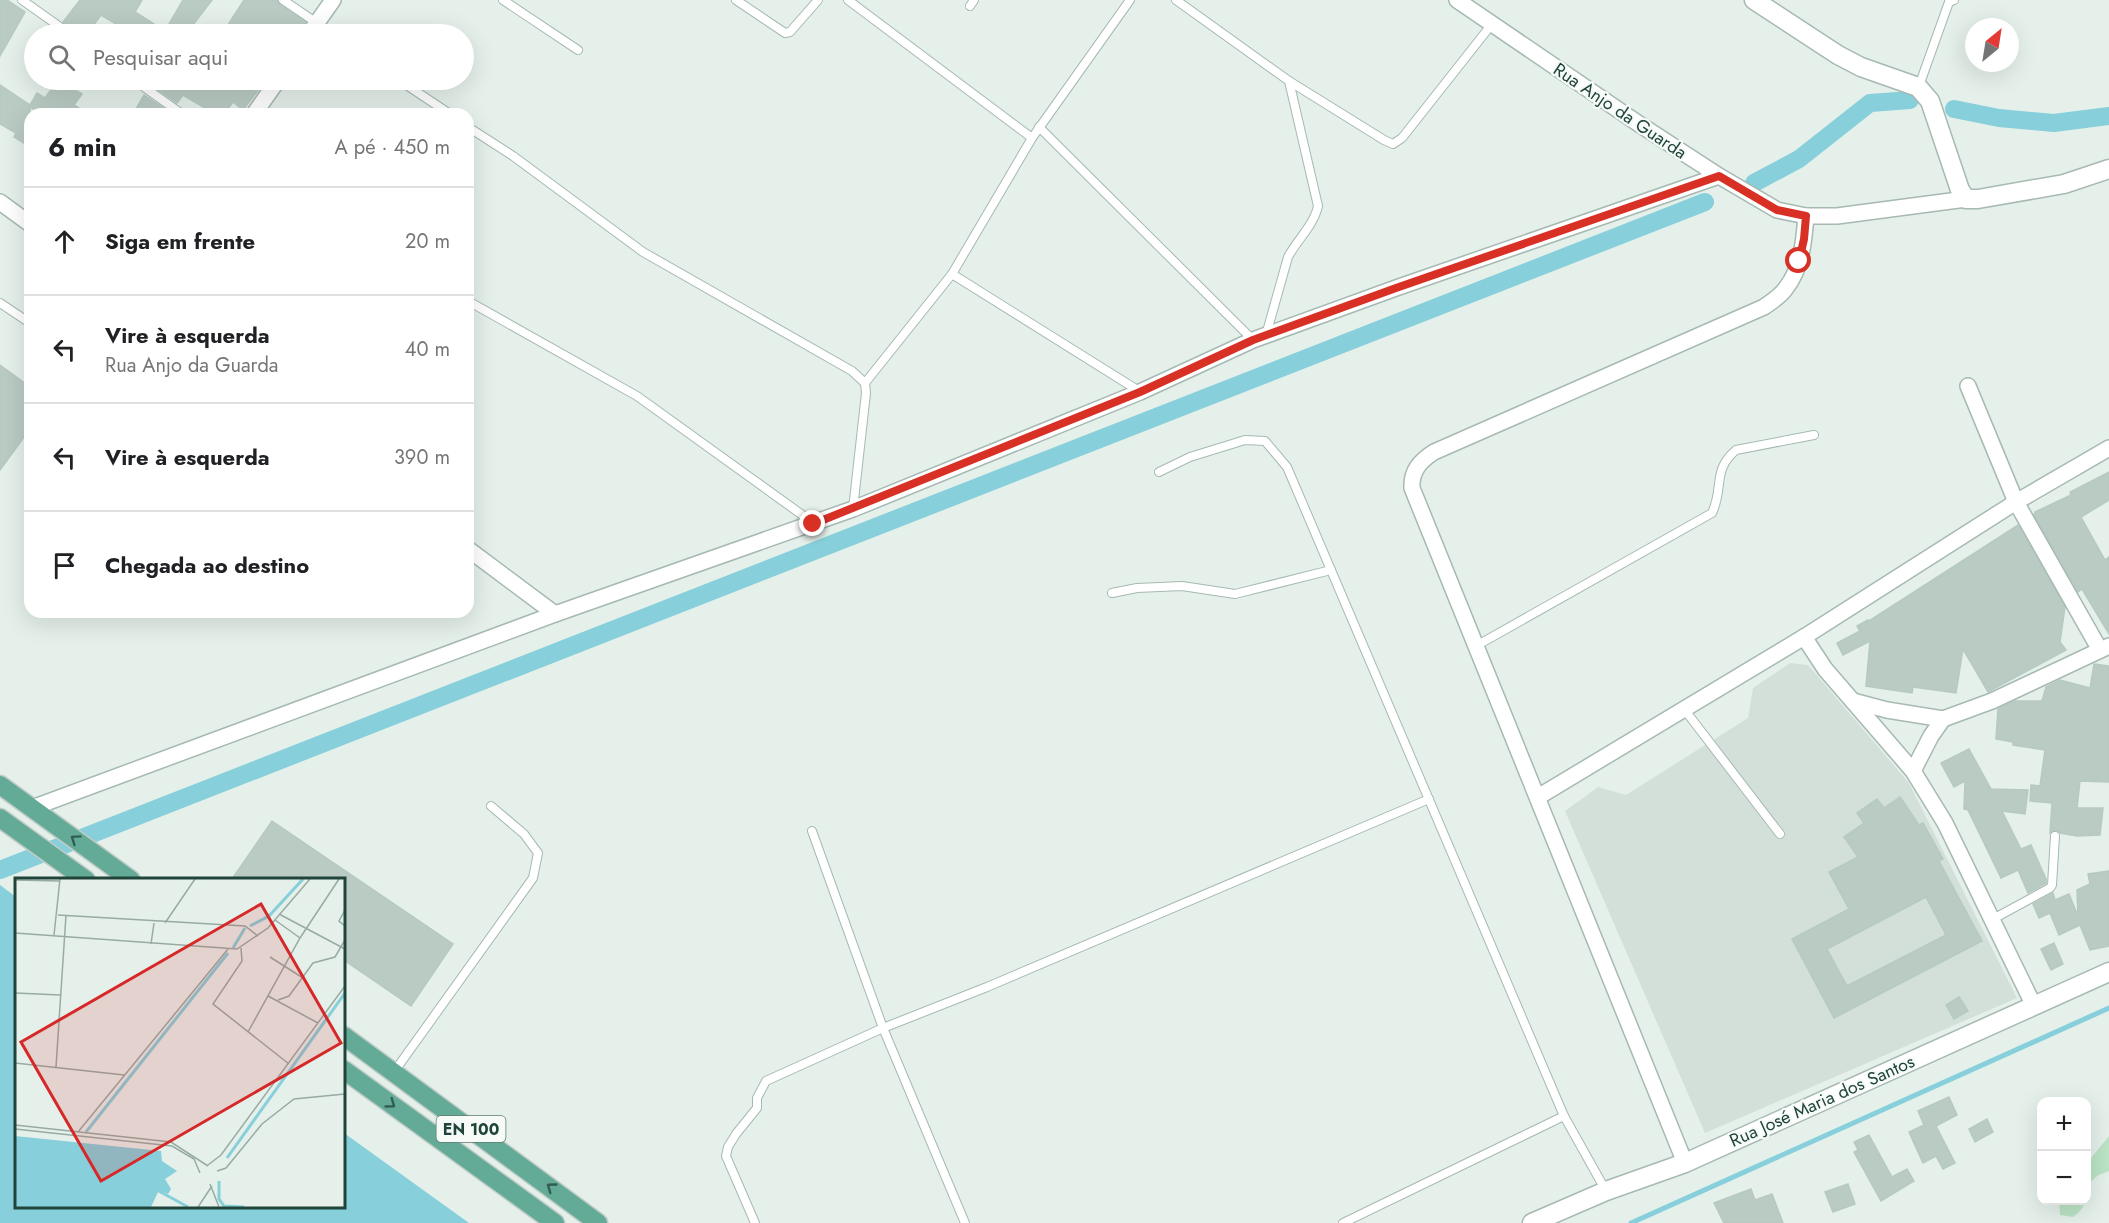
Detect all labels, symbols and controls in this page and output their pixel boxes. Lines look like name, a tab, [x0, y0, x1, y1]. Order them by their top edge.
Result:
north arrow	[1965, 18, 2019, 72]
search box	[24, 24, 474, 90]
icon: search	[45, 41, 78, 74]
text: Pesquisar aqui	[93, 41, 228, 73]
street label: Rua Anjo da Guarda	[1548, 57, 1692, 165]
text: 6 min	[48, 128, 117, 166]
text: A pé · 450 m	[335, 133, 450, 162]
icon: ahead	[48, 225, 81, 258]
text: Siga em frente	[105, 225, 255, 257]
text: 20 m	[405, 227, 450, 256]
route start	[1785, 247, 1811, 273]
text: Vire à esquerda	[105, 319, 270, 351]
icon: left	[48, 333, 81, 366]
text: 40 m	[405, 335, 450, 364]
text: Rua Anjo da Guarda	[105, 351, 278, 380]
icon: left	[48, 441, 81, 474]
text: Vire à esquerda	[105, 441, 270, 473]
text: 390 m	[394, 443, 450, 472]
route end	[799, 510, 825, 536]
icon: arrive	[48, 549, 81, 582]
text: Chegada ao destino	[105, 549, 309, 581]
one-way arrow	[71, 835, 82, 846]
inset map	[15, 878, 345, 1208]
street label: Rua José Maria dos Santos	[1725, 1048, 1919, 1154]
one-way arrow	[384, 1097, 395, 1108]
map controls	[2037, 1097, 2091, 1205]
button: +	[2037, 1097, 2091, 1151]
road number: EN 100	[436, 1116, 506, 1142]
button: −	[2037, 1151, 2091, 1205]
one-way arrow	[547, 1184, 558, 1195]

